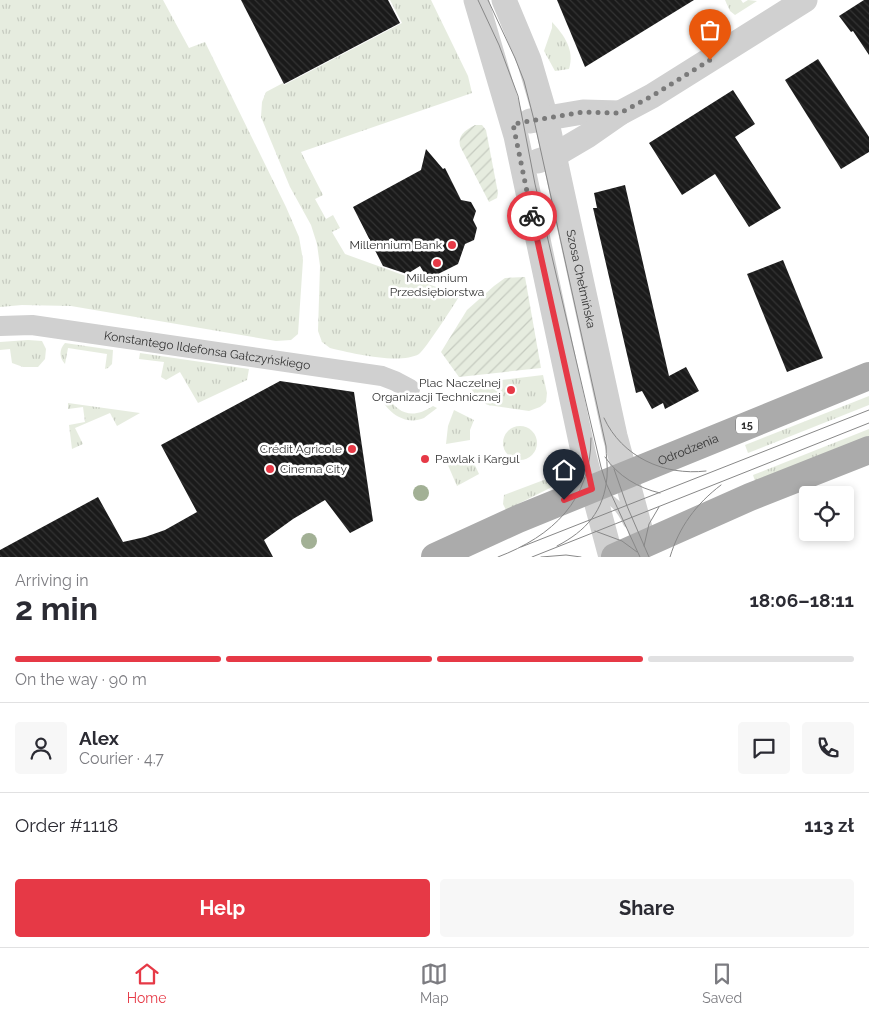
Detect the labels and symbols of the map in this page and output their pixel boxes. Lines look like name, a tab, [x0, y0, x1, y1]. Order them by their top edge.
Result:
pin	[689, 9, 731, 60]
courier	[507, 191, 557, 241]
street label: Szosa Chełmińska	[563, 228, 598, 330]
place label: Millennium Bank	[350, 238, 443, 252]
marker: Millennium Bank	[446, 239, 458, 251]
marker: Millennium Przedsiębiorstwa	[431, 257, 443, 269]
place label: Millennium Przedsiębiorstwa	[390, 271, 484, 299]
street label: Konstantego Ildefonsa Gałczyńskiego	[103, 329, 311, 372]
place label: Plac Naczelnej Organizacji Technicznej	[372, 376, 501, 404]
marker: Plac Naczelnej Organizacji Technicznej	[505, 384, 517, 396]
road number: 15	[736, 416, 758, 434]
street label: Odrodzenia	[656, 431, 720, 468]
place label: Crédit Agricole	[260, 442, 342, 456]
marker: Crédit Agricole	[346, 443, 358, 455]
pin	[543, 449, 585, 500]
place label: Pawlak i Kargul	[435, 452, 520, 466]
marker: Pawlak i Kargul	[419, 453, 431, 465]
place label: Cinema City	[280, 462, 347, 476]
marker: Cinema City	[264, 463, 276, 475]

